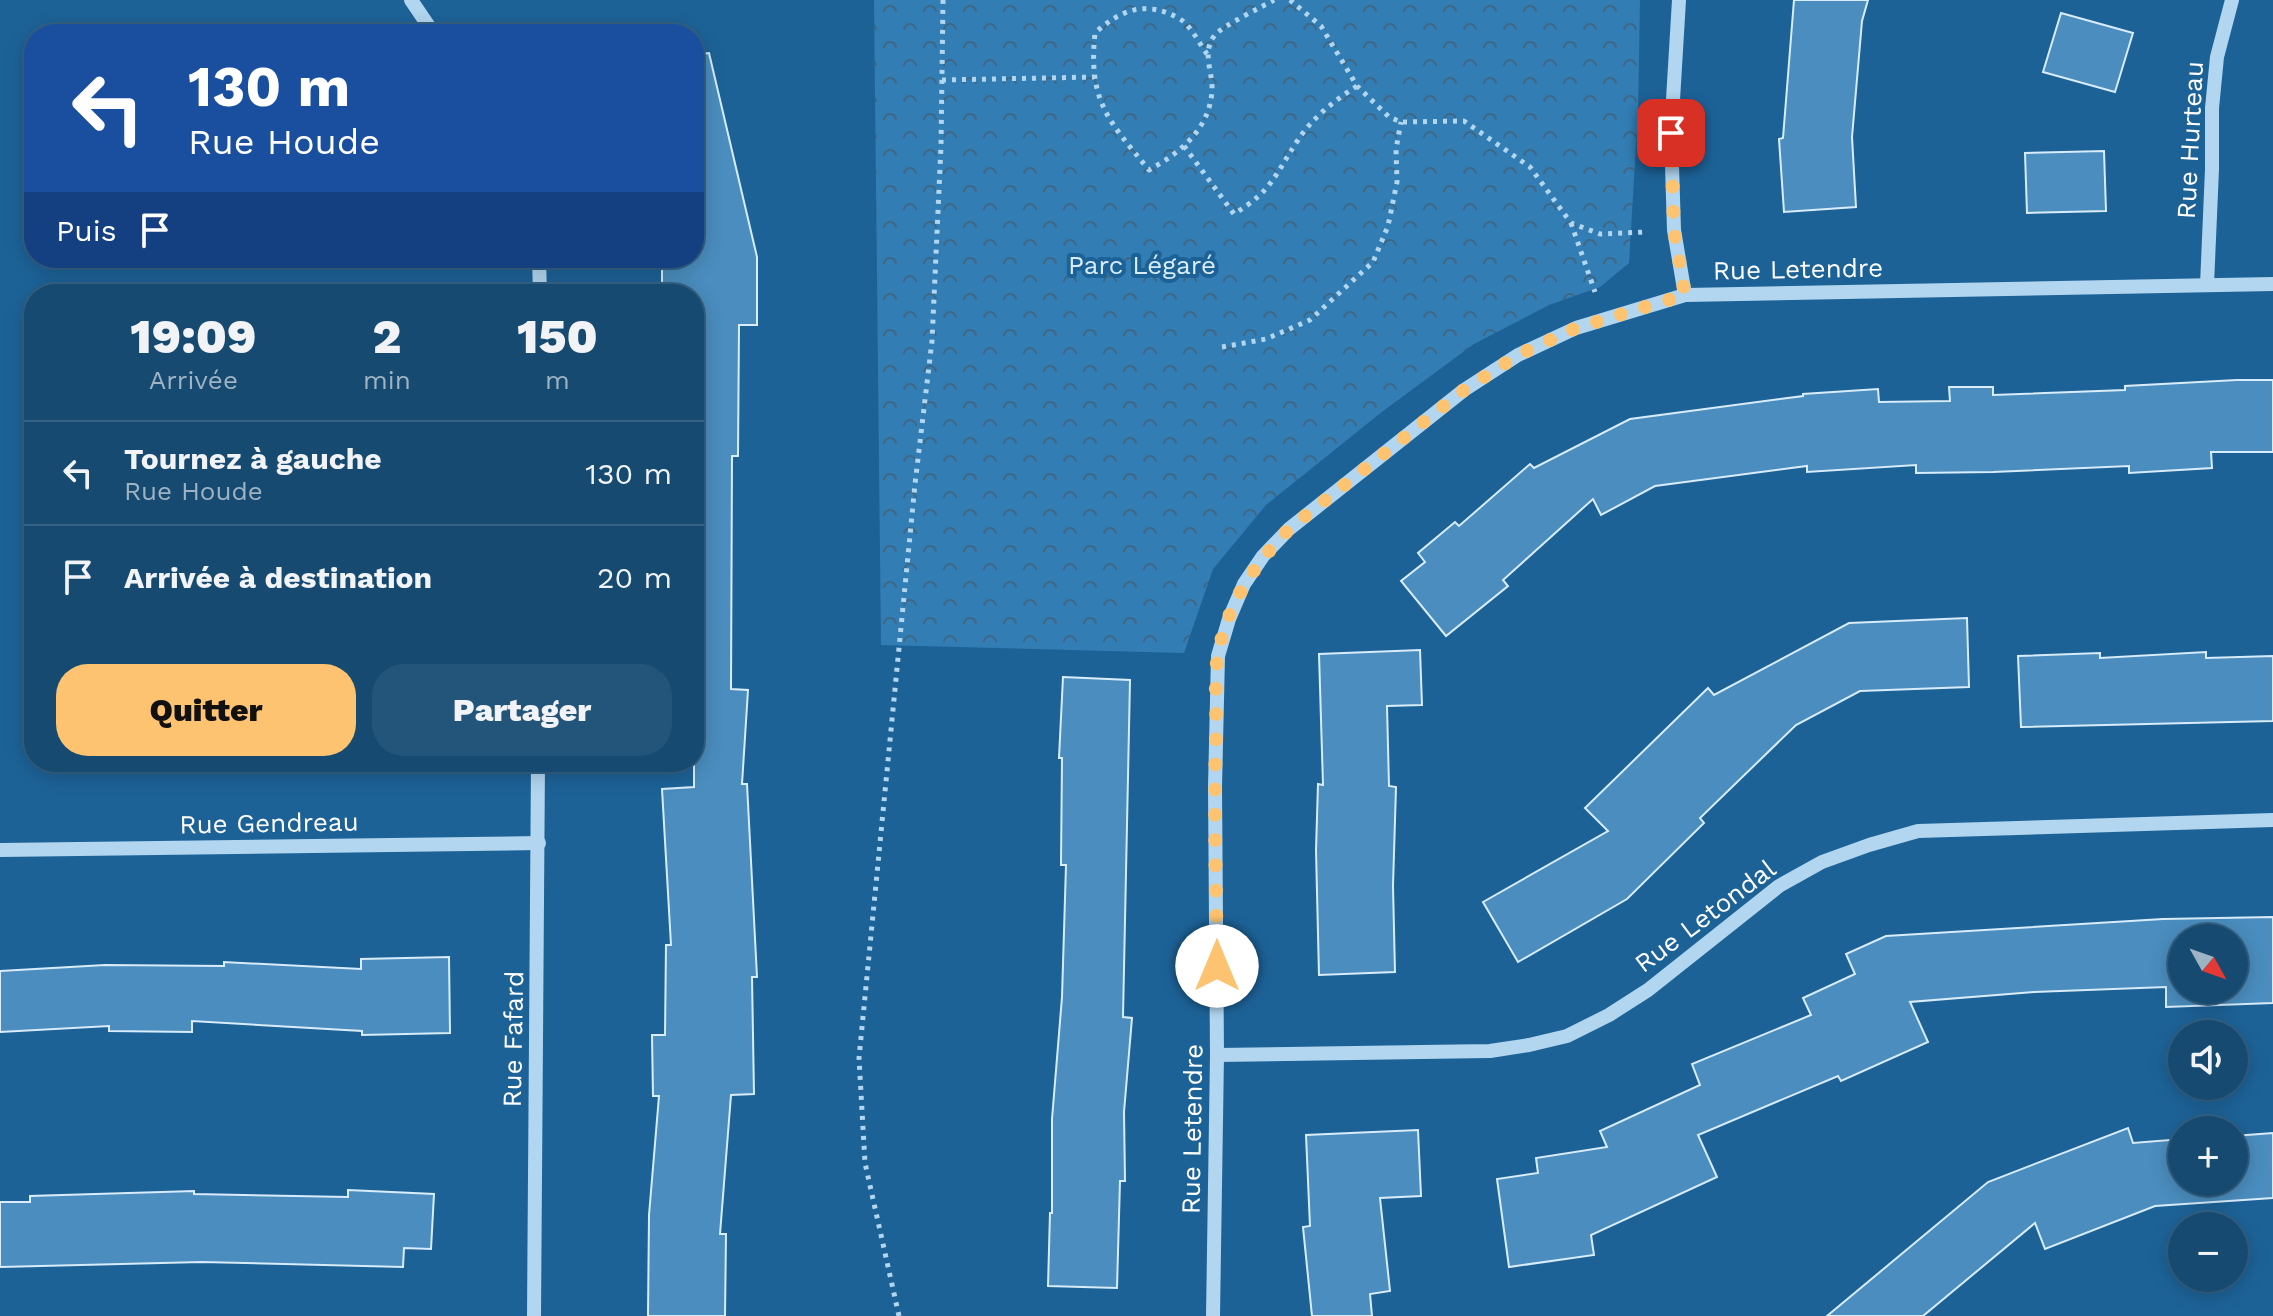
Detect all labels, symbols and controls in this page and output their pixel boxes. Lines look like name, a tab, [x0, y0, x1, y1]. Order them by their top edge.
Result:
text: 130 m	[188, 54, 350, 120]
icon: left	[56, 56, 160, 160]
street label: Rue Hurteau	[2171, 60, 2209, 220]
pin	[1637, 99, 1705, 167]
icon: arrive	[1649, 111, 1693, 155]
text: Rue Houde	[188, 121, 380, 163]
icon: arrive	[133, 208, 177, 252]
text: Puis	[56, 213, 117, 248]
park label: Parc Légaré	[1068, 250, 1216, 280]
street label: Rue Letendre	[1713, 253, 1883, 285]
text: 19:09	[130, 308, 257, 365]
text: 2	[372, 308, 401, 365]
text: 150	[517, 308, 598, 365]
text: Arrivée	[149, 365, 238, 395]
text: min	[363, 365, 411, 395]
text: m	[545, 365, 570, 395]
text: Tournez à gauche	[124, 441, 382, 476]
icon: left	[56, 451, 100, 495]
text: 130 m	[585, 456, 672, 491]
text: Rue Houde	[124, 476, 263, 506]
icon: arrive	[56, 555, 100, 599]
text: Arrivée à destination	[124, 560, 432, 595]
text: 20 m	[597, 560, 672, 595]
button: Quitter	[56, 664, 356, 756]
button: Partager	[372, 664, 672, 756]
street label: Rue Gendreau	[179, 806, 359, 840]
street label: Rue Letondal	[1629, 853, 1781, 979]
position arrow	[1175, 924, 1259, 1008]
north arrow	[2168, 924, 2248, 1004]
map controls	[2168, 924, 2248, 1292]
street label: Rue Fafard	[497, 970, 529, 1108]
button: sound	[2168, 1020, 2248, 1100]
street label: Rue Letendre	[1176, 1044, 1208, 1214]
button: +	[2168, 1116, 2248, 1196]
button: −	[2168, 1212, 2248, 1292]

